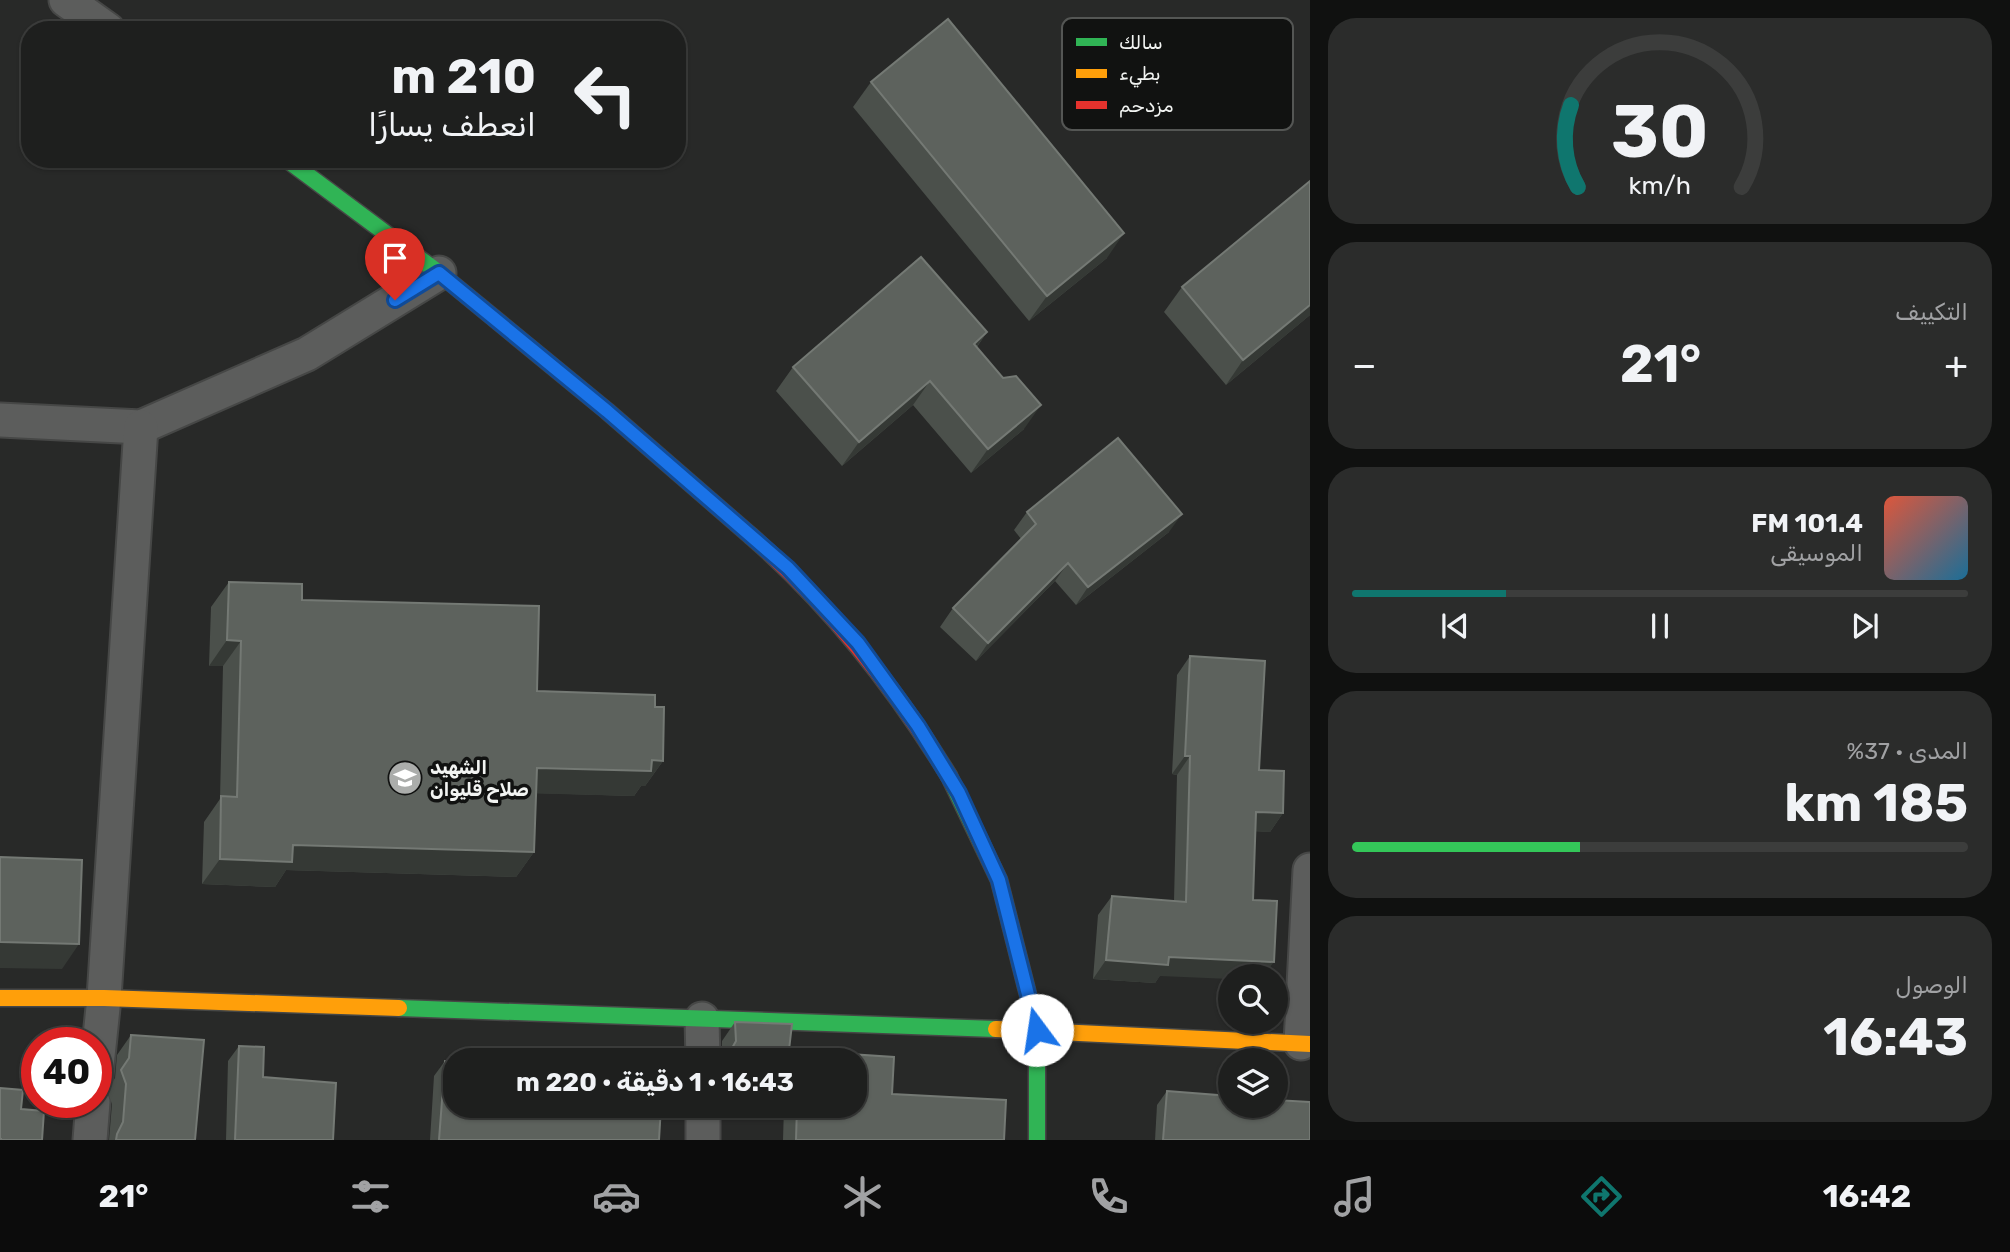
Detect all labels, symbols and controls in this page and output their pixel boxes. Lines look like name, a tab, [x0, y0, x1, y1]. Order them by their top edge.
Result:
legend	[1062, 18, 1293, 130]
text: سالك	[1119, 31, 1163, 54]
text: 210 m	[391, 47, 536, 105]
icon: left	[560, 49, 651, 140]
text: بطيء	[1119, 62, 1161, 88]
text: 30	[1611, 90, 1709, 176]
text: مزدحم	[1119, 94, 1174, 118]
text: انعطف يسارًا	[368, 106, 536, 144]
text: km/h	[1629, 171, 1691, 200]
pin	[365, 228, 425, 300]
icon: arrive	[376, 239, 414, 277]
text: التكييف	[1895, 298, 1968, 326]
text: 21°	[1620, 333, 1701, 395]
text: −	[1352, 342, 1377, 388]
text: +	[1944, 342, 1968, 388]
text: 101.4 FM	[1751, 508, 1863, 539]
text: الموسيقى	[1770, 539, 1863, 567]
icon: previous	[1436, 607, 1474, 645]
icon: pause	[1641, 607, 1679, 645]
icon: next	[1846, 607, 1884, 645]
text: المدى · 37%	[1847, 737, 1968, 765]
place label: الشهيد صلاح قليوان	[430, 756, 529, 803]
school or university icon: الشهيد صلاح قليوان	[386, 759, 424, 797]
text: 185 km	[1784, 772, 1968, 834]
map controls	[1218, 964, 1288, 1118]
button: search	[1218, 964, 1288, 1034]
text: الوصول	[1896, 971, 1968, 999]
position arrow	[1000, 993, 1074, 1067]
text: 16:43	[1823, 1006, 1968, 1068]
speed limit sign: 40	[21, 1027, 112, 1118]
button: layers	[1218, 1048, 1288, 1118]
text: 16:43 · 1 دقيقة · 220 m	[516, 1067, 794, 1098]
icon: filters	[346, 1172, 395, 1221]
icon: car	[592, 1172, 641, 1221]
icon: climate	[838, 1172, 887, 1221]
icon: phone	[1084, 1172, 1133, 1221]
icon: music	[1330, 1172, 1379, 1221]
icon: directions	[1577, 1172, 1626, 1221]
text: 21°	[99, 1177, 148, 1215]
text: 16:42	[1823, 1177, 1911, 1215]

